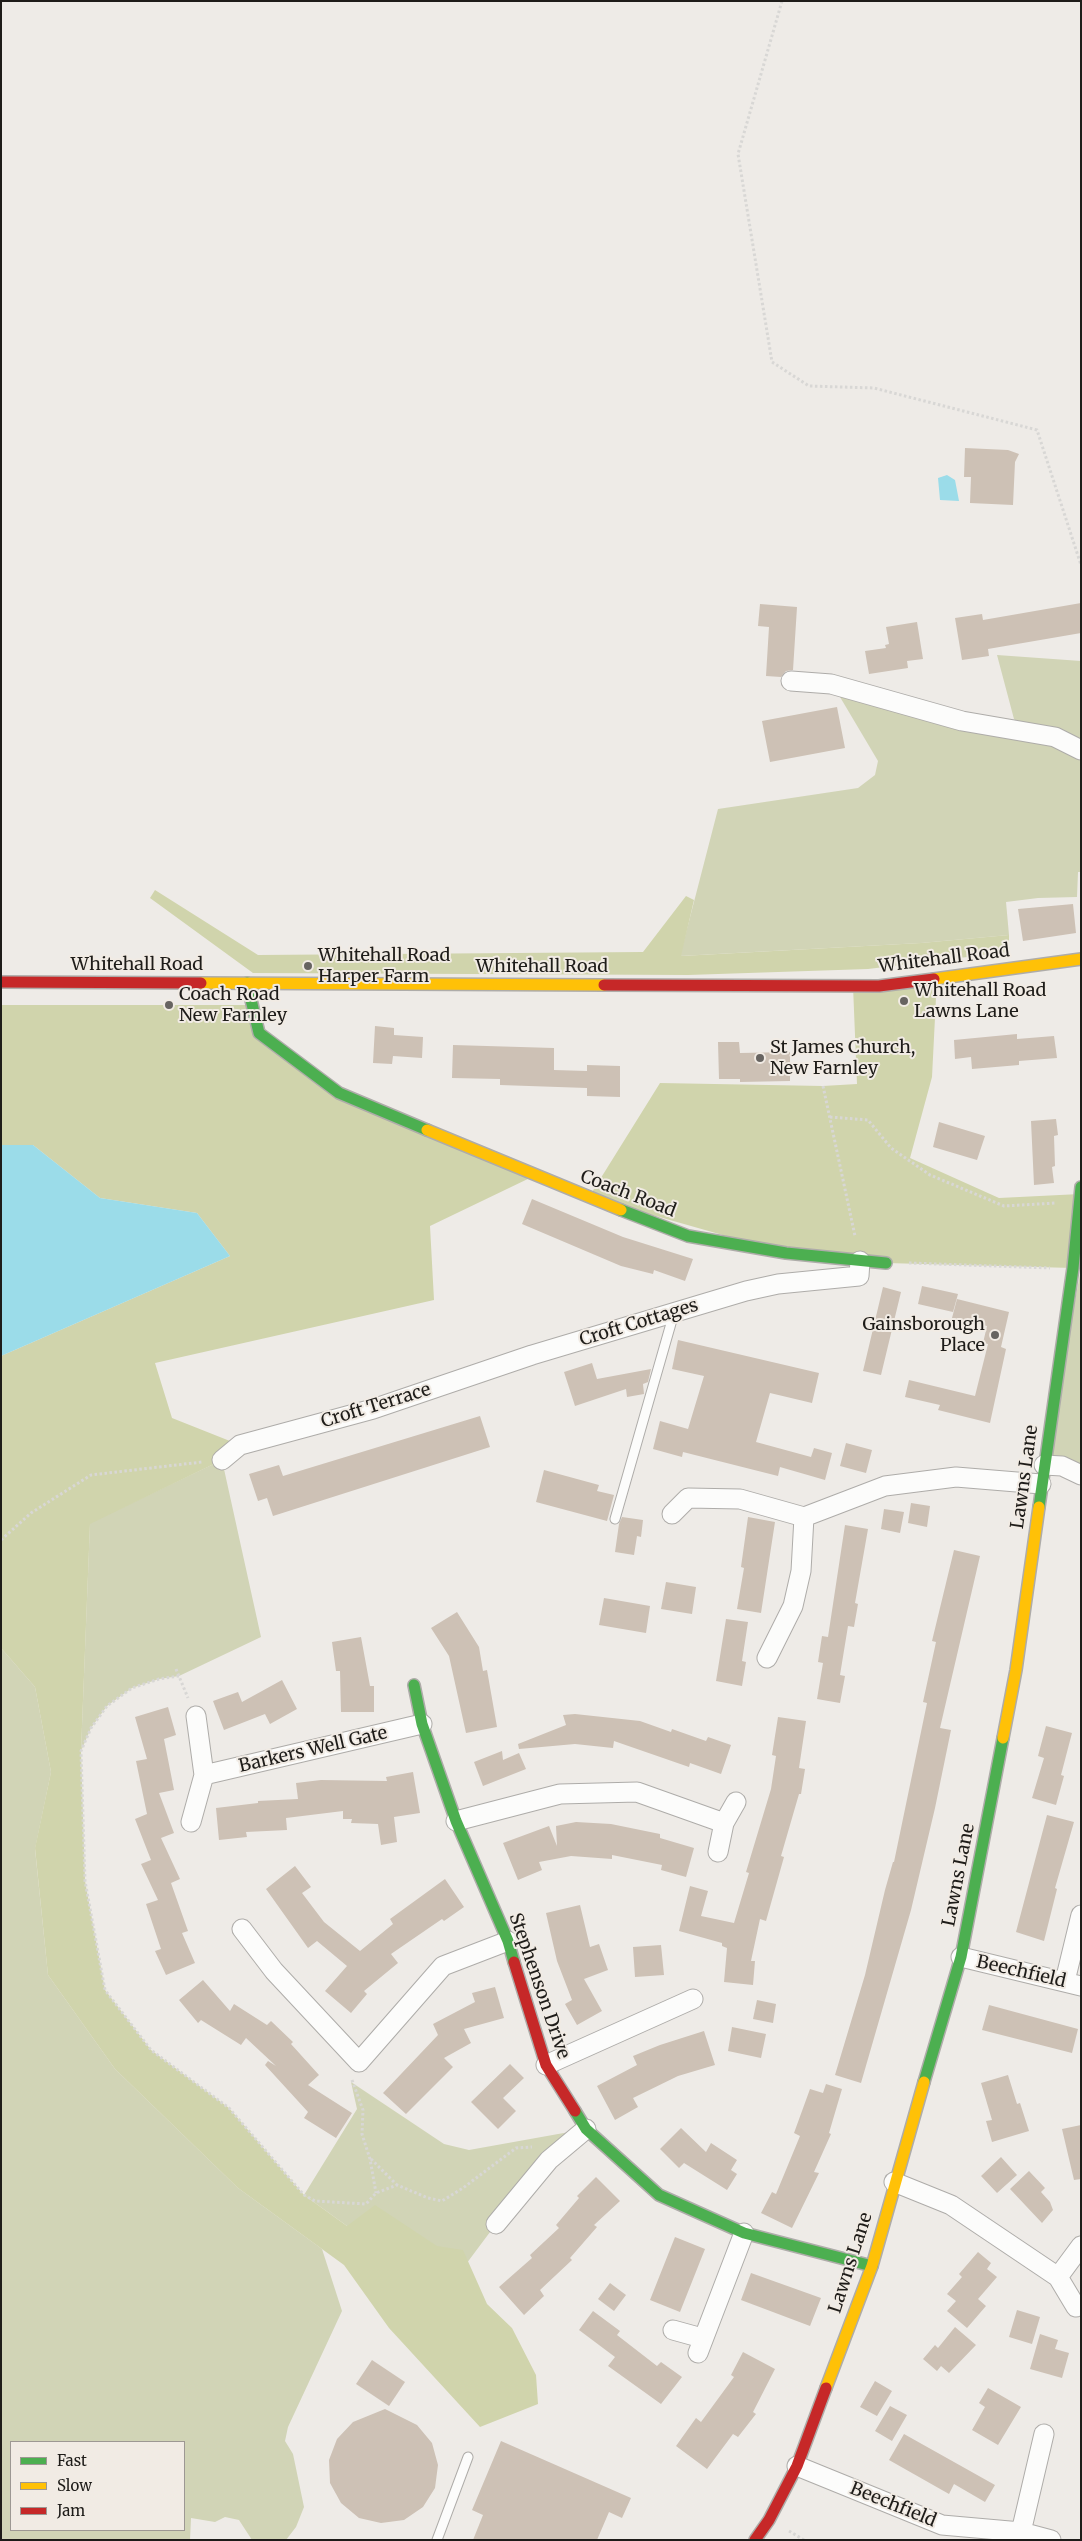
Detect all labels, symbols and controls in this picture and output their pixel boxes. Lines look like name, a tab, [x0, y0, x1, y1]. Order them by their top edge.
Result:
street label: Whitehall Road	[877, 940, 1011, 978]
place label: Whitehall Road Harper Farm	[318, 945, 450, 988]
street label: Whitehall Road	[71, 954, 203, 976]
street label: Whitehall Road	[476, 956, 608, 978]
marker: Whitehall Road Harper Farm	[302, 960, 314, 972]
place label: Whitehall Road Lawns Lane	[914, 980, 1046, 1022]
place label: Coach Road New Farnley	[179, 984, 287, 1026]
marker: Whitehall Road Lawns Lane	[898, 995, 910, 1007]
marker: Coach Road New Farnley	[163, 999, 175, 1011]
place label: St James Church, New Farnley	[770, 1037, 915, 1080]
marker: St James Church, New Farnley	[754, 1052, 766, 1064]
street label: Coach Road	[577, 1166, 679, 1222]
street label: Croft Cottages	[577, 1295, 701, 1351]
place label: Gainsborough Place	[862, 1314, 985, 1356]
marker: Gainsborough Place	[989, 1329, 1001, 1341]
street label: Croft Terrace	[319, 1379, 433, 1433]
street label: Lawns Lane	[1007, 1424, 1043, 1530]
street label: Barkers Well Gate	[237, 1722, 389, 1778]
street label: Lawns Lane	[938, 1822, 980, 1928]
street label: Stephenson Drive	[504, 1910, 574, 2062]
street label: Beechfield	[974, 1951, 1068, 1993]
street label: Lawns Lane	[825, 2210, 877, 2316]
legend	[10, 2441, 185, 2531]
text: Fast	[57, 2451, 87, 2470]
text: Slow	[57, 2476, 92, 2495]
street label: Beechfield	[847, 2478, 939, 2532]
text: Jam	[57, 2501, 85, 2520]

